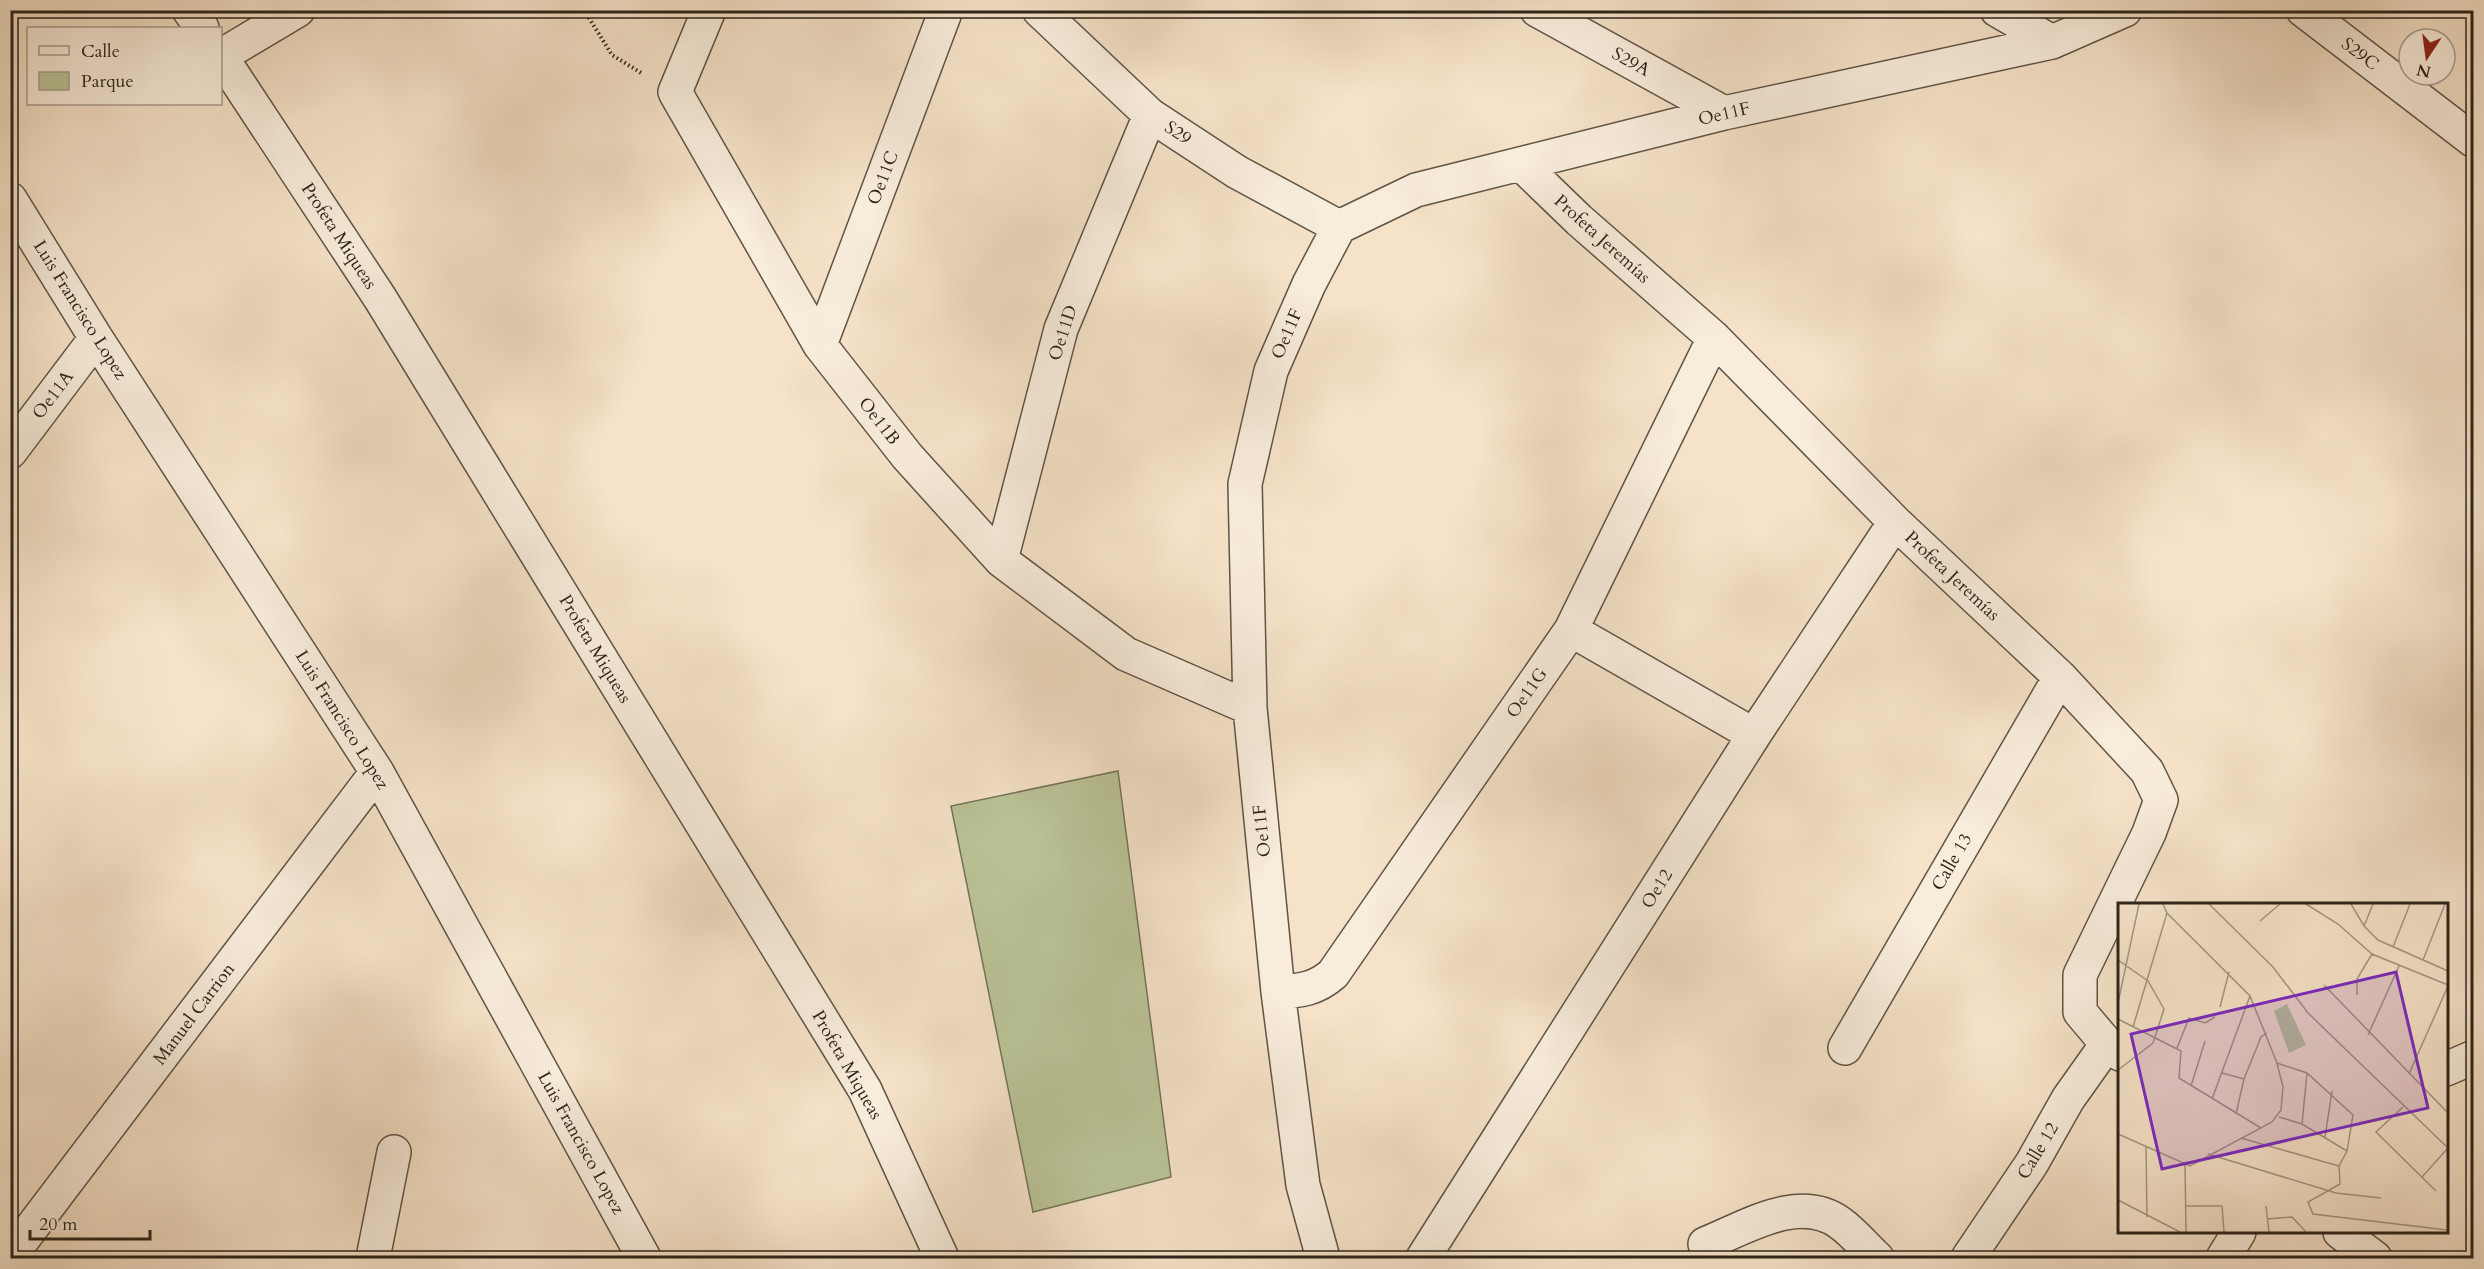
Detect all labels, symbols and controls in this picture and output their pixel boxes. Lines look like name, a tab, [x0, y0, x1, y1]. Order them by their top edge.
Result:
legend	[27, 27, 222, 105]
north arrow	[2397, 27, 2457, 87]
street label: S29C	[2336, 32, 2384, 77]
text: Calle	[81, 39, 120, 64]
street label: S29A	[1607, 41, 1655, 83]
text: N	[2415, 58, 2433, 83]
text: Parque	[81, 69, 134, 94]
street label: Oe11F	[1696, 96, 1752, 132]
street label: S29	[1160, 115, 1196, 151]
street label: Oe11C	[861, 147, 905, 209]
street label: Profeta Miqueas	[295, 178, 383, 294]
street label: Profeta Jeremías	[1548, 189, 1656, 289]
street label: Luis Francisco Lopez	[27, 236, 133, 384]
street label: Oe11D	[1042, 302, 1084, 364]
street label: Oe11F	[1265, 305, 1309, 363]
street label: Oe11A	[26, 365, 80, 424]
street label: Oe11B	[852, 392, 906, 450]
street label: Profeta Jeremías	[1899, 525, 2005, 627]
street label: Profeta Miqueas	[553, 590, 637, 708]
street label: Luis Francisco Lopez	[289, 646, 395, 794]
street label: Oe11G	[1501, 663, 1553, 723]
street label: Oe11F	[1247, 804, 1277, 858]
street label: Calle 13	[1926, 829, 1978, 895]
street label: Oe12	[1635, 864, 1679, 914]
inset map	[2118, 903, 2448, 1233]
street label: Manuel Carrion	[147, 957, 241, 1070]
street label: Profeta Miqueas	[806, 1006, 888, 1124]
street label: Luis Francisco Lopez	[531, 1067, 631, 1219]
street label: Calle 12	[2011, 1118, 2065, 1184]
scale bar	[30, 1203, 150, 1241]
text: 20 m	[39, 1212, 78, 1237]

